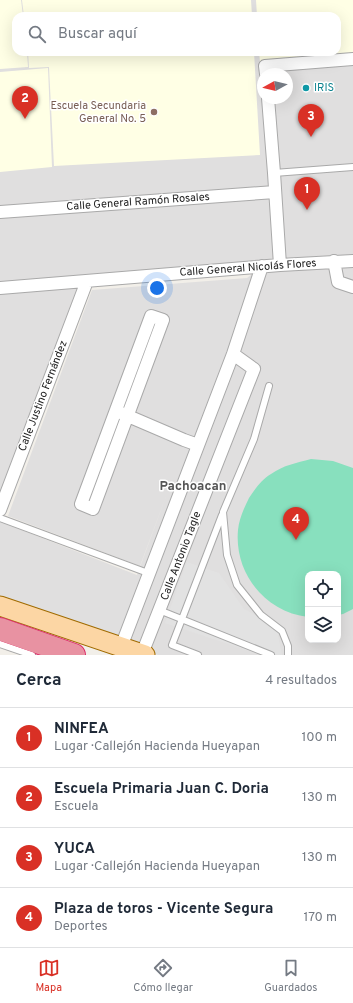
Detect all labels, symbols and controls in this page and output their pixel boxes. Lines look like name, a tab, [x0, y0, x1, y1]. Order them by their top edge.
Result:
search box	[12, 12, 341, 56]
icon: search	[26, 23, 48, 45]
text: Buscar aquí	[58, 25, 137, 44]
north arrow	[257, 68, 293, 104]
place label: IRIS	[314, 81, 334, 95]
marker: IRIS	[301, 83, 311, 93]
pin: 2	[12, 86, 38, 119]
place label: Escuela Secundaria General No. 5	[50, 99, 146, 126]
pin: 3	[298, 104, 324, 137]
marker: Escuela Secundaria General No. 5	[149, 107, 159, 117]
pin: 1	[294, 177, 320, 210]
street label: Calle General Ramón Rosales	[66, 190, 210, 214]
street label: Calle General Nicolás Flores	[179, 256, 317, 280]
your location	[147, 278, 167, 298]
street label: Calle Justino Fernández	[15, 339, 71, 453]
district label: Pachoacan	[160, 479, 226, 495]
pin: 4	[283, 507, 309, 540]
street label: Calle Antonio Tagle	[158, 509, 204, 603]
map controls	[305, 571, 341, 643]
button: locate	[305, 571, 341, 607]
button: layers	[305, 607, 341, 643]
text: Cerca	[16, 670, 62, 692]
text: 4 resultados	[265, 673, 337, 689]
text: NINFEA	[54, 720, 109, 739]
text: 1	[26, 730, 32, 746]
text: 100 m	[301, 730, 337, 746]
text: Lugar · Callejón Hacienda Hueyapan	[54, 739, 260, 755]
text: Escuela Primaria Juan C. Doria	[54, 780, 269, 799]
text: 2	[25, 790, 33, 806]
text: 130 m	[302, 790, 337, 806]
text: Escuela	[54, 799, 98, 815]
text: YUCA	[54, 840, 95, 859]
text: 3	[25, 850, 33, 866]
text: 130 m	[302, 850, 337, 866]
text: Lugar · Callejón Hacienda Hueyapan	[54, 859, 260, 875]
text: Plaza de toros - Vicente Segura	[54, 900, 273, 919]
text: 4	[25, 910, 33, 926]
text: 170 m	[303, 910, 337, 926]
text: Deportes	[54, 919, 108, 935]
tab: Mapa	[36, 957, 62, 995]
tab: Cómo llegar	[133, 957, 193, 995]
tab: Guardados	[264, 957, 317, 995]

